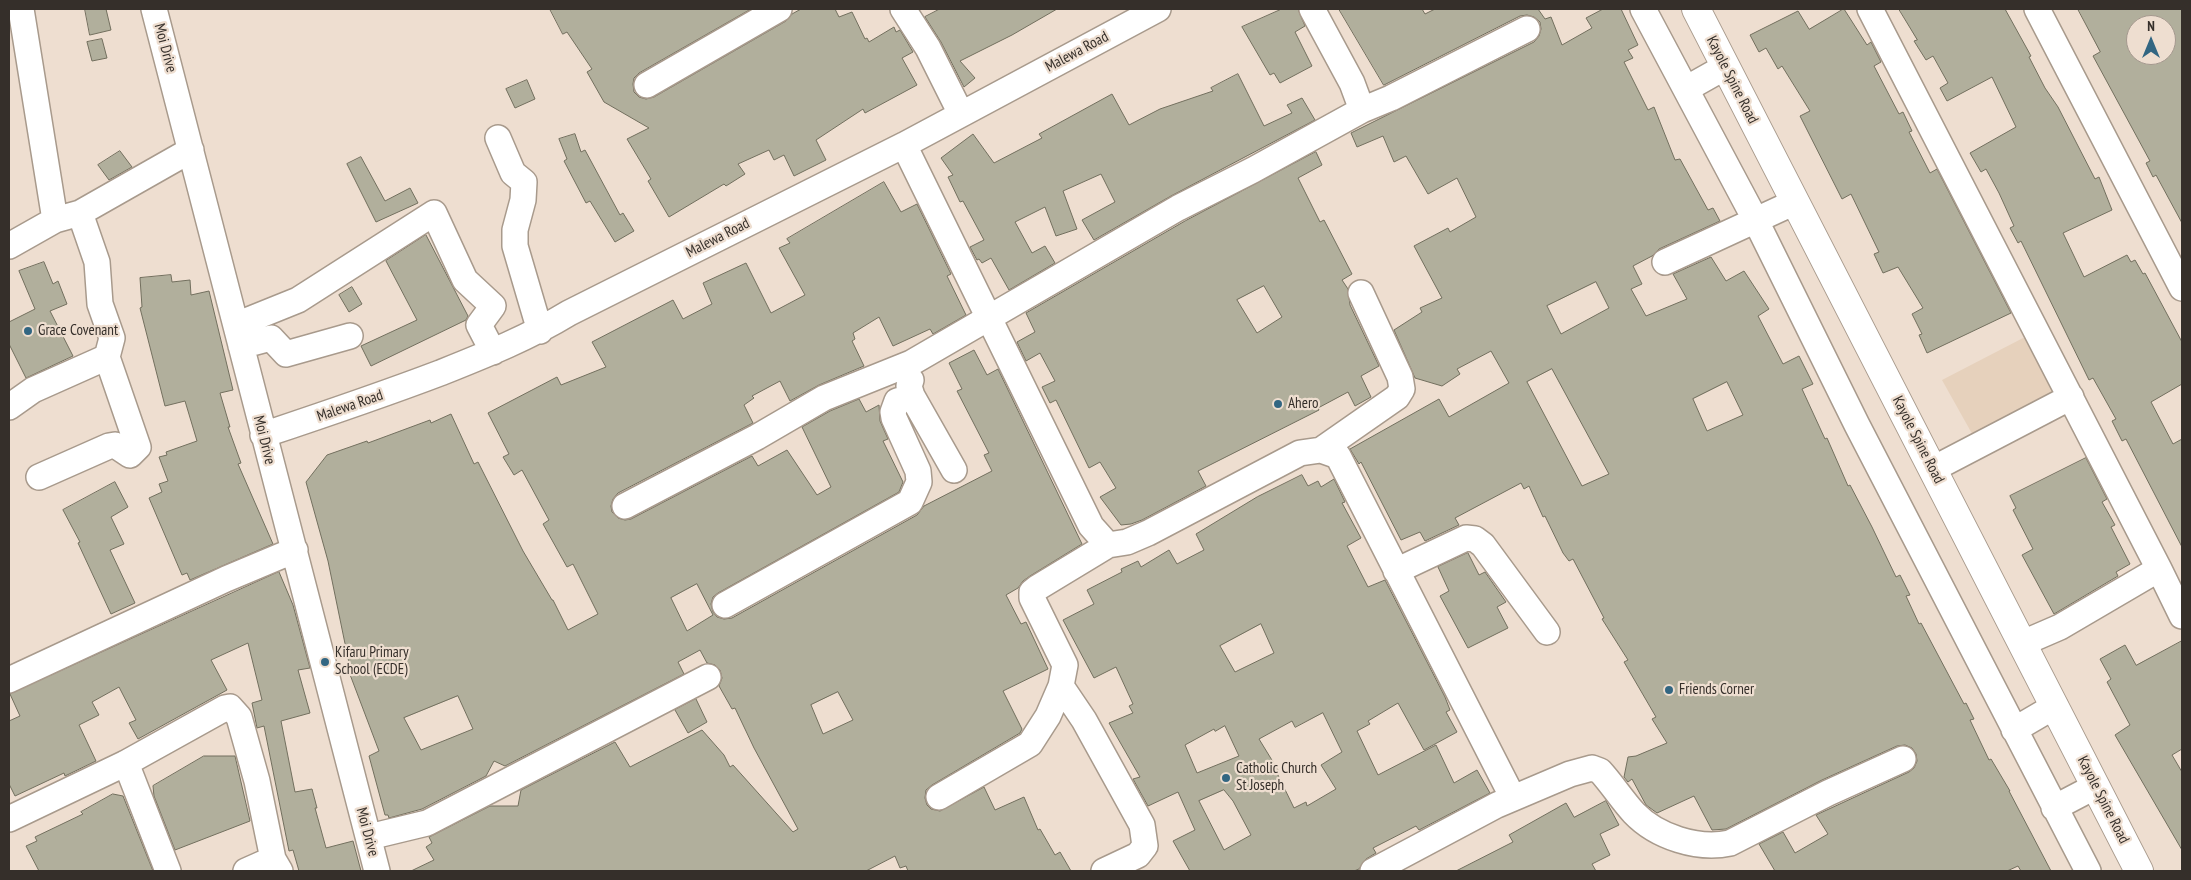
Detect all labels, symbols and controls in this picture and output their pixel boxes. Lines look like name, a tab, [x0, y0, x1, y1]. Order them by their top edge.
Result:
north arrow	[2126, 15, 2176, 65]
text: N	[2147, 17, 2155, 35]
street label: Moi Drive	[150, 22, 180, 74]
street label: Malewa Road	[1042, 28, 1112, 76]
street label: Kayole Spine Road	[1702, 33, 1762, 127]
street label: Malewa Road	[683, 214, 753, 262]
place label: Grace Covenant	[38, 322, 118, 340]
marker: Grace Covenant	[22, 325, 34, 337]
street label: Malewa Road	[315, 386, 385, 426]
street label: Kayole Spine Road	[1888, 393, 1948, 487]
place label: Ahero	[1288, 395, 1318, 413]
marker: Ahero	[1272, 398, 1284, 410]
street label: Moi Drive	[249, 414, 279, 466]
place label: Kifaru Primary School (ECDE)	[335, 644, 409, 679]
marker: Kifaru Primary School (ECDE)	[319, 656, 331, 668]
place label: Friends Corner	[1679, 681, 1754, 699]
marker: Friends Corner	[1663, 684, 1675, 696]
street label: Kayole Spine Road	[2073, 753, 2133, 847]
place label: Catholic Church St Joseph	[1236, 760, 1317, 795]
marker: Catholic Church St Joseph	[1220, 772, 1232, 784]
street label: Moi Drive	[352, 806, 382, 858]

